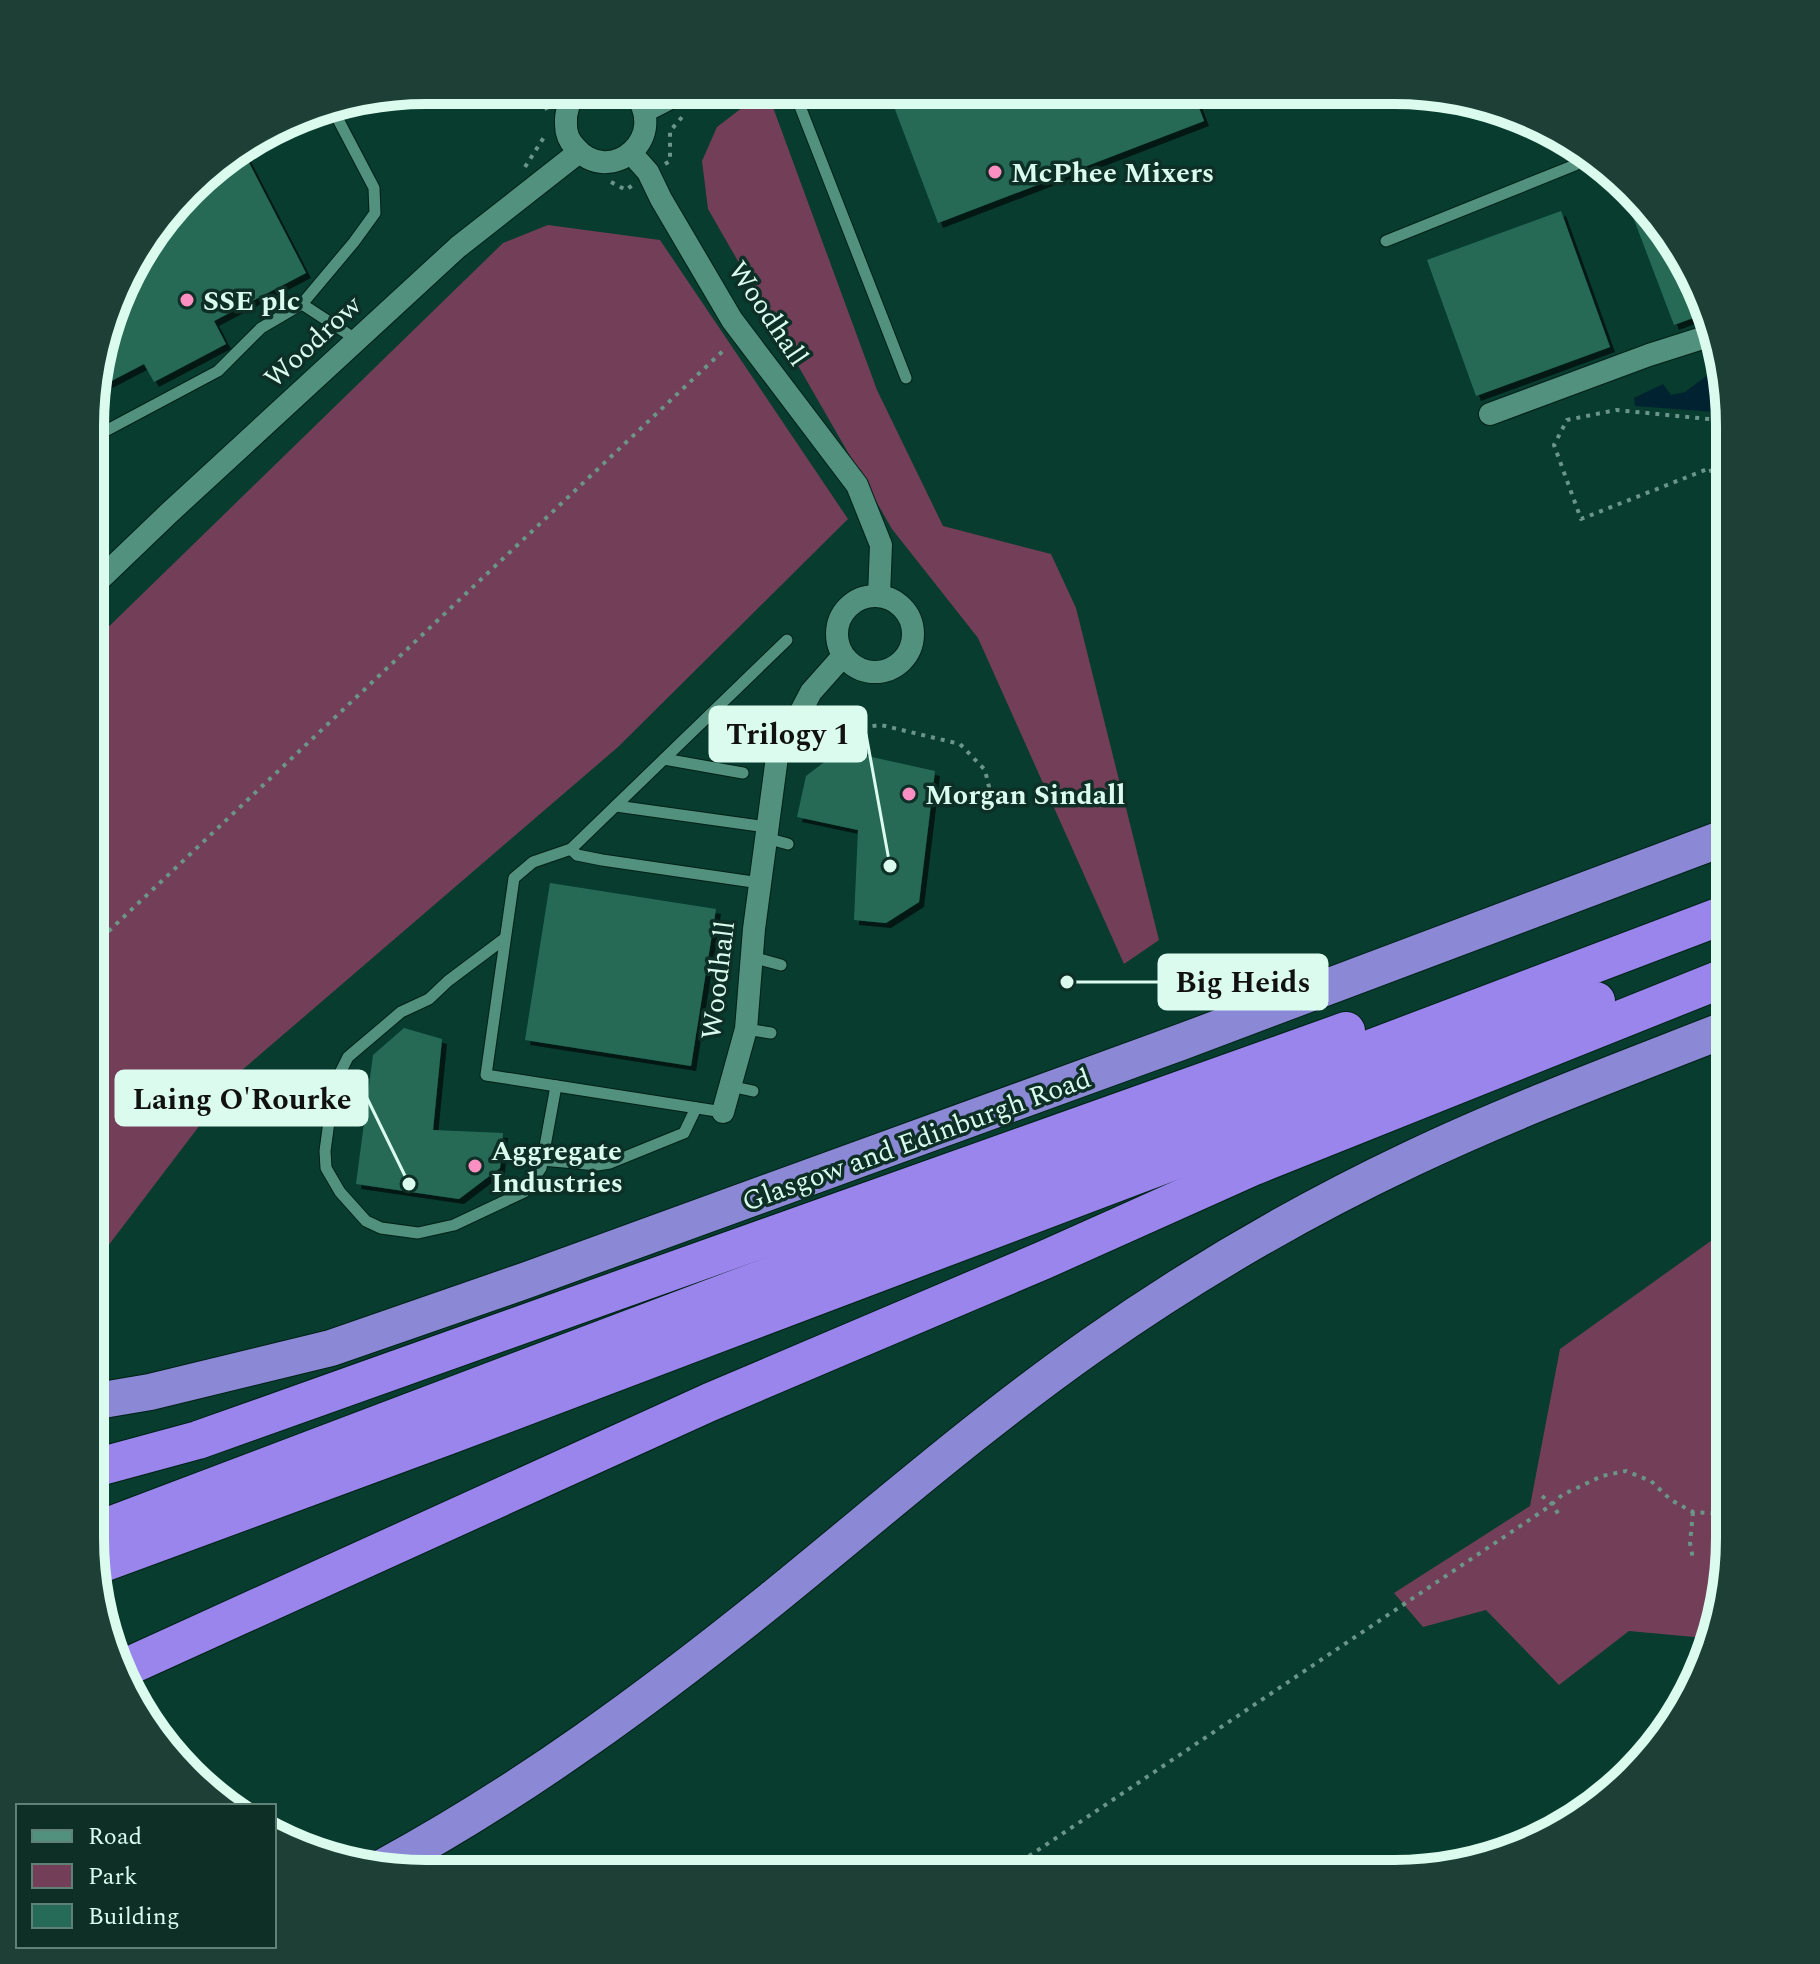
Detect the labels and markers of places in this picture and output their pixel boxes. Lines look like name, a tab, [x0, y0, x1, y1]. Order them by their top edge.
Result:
place label: McPhee Mixers	[1011, 152, 1214, 195]
marker: McPhee Mixers	[986, 163, 1004, 181]
place label: SSE plc	[203, 280, 300, 323]
marker: SSE plc	[178, 291, 196, 309]
callout: Trilogy 1	[710, 707, 866, 761]
place label: Morgan Sindall	[925, 774, 1125, 817]
marker: Morgan Sindall	[900, 785, 918, 803]
callout: Big Heids	[1159, 955, 1327, 1009]
callout: Laing O'Rourke	[116, 1071, 367, 1125]
place label: Aggregate Industries	[491, 1130, 623, 1205]
marker: Aggregate Industries	[466, 1157, 484, 1175]

